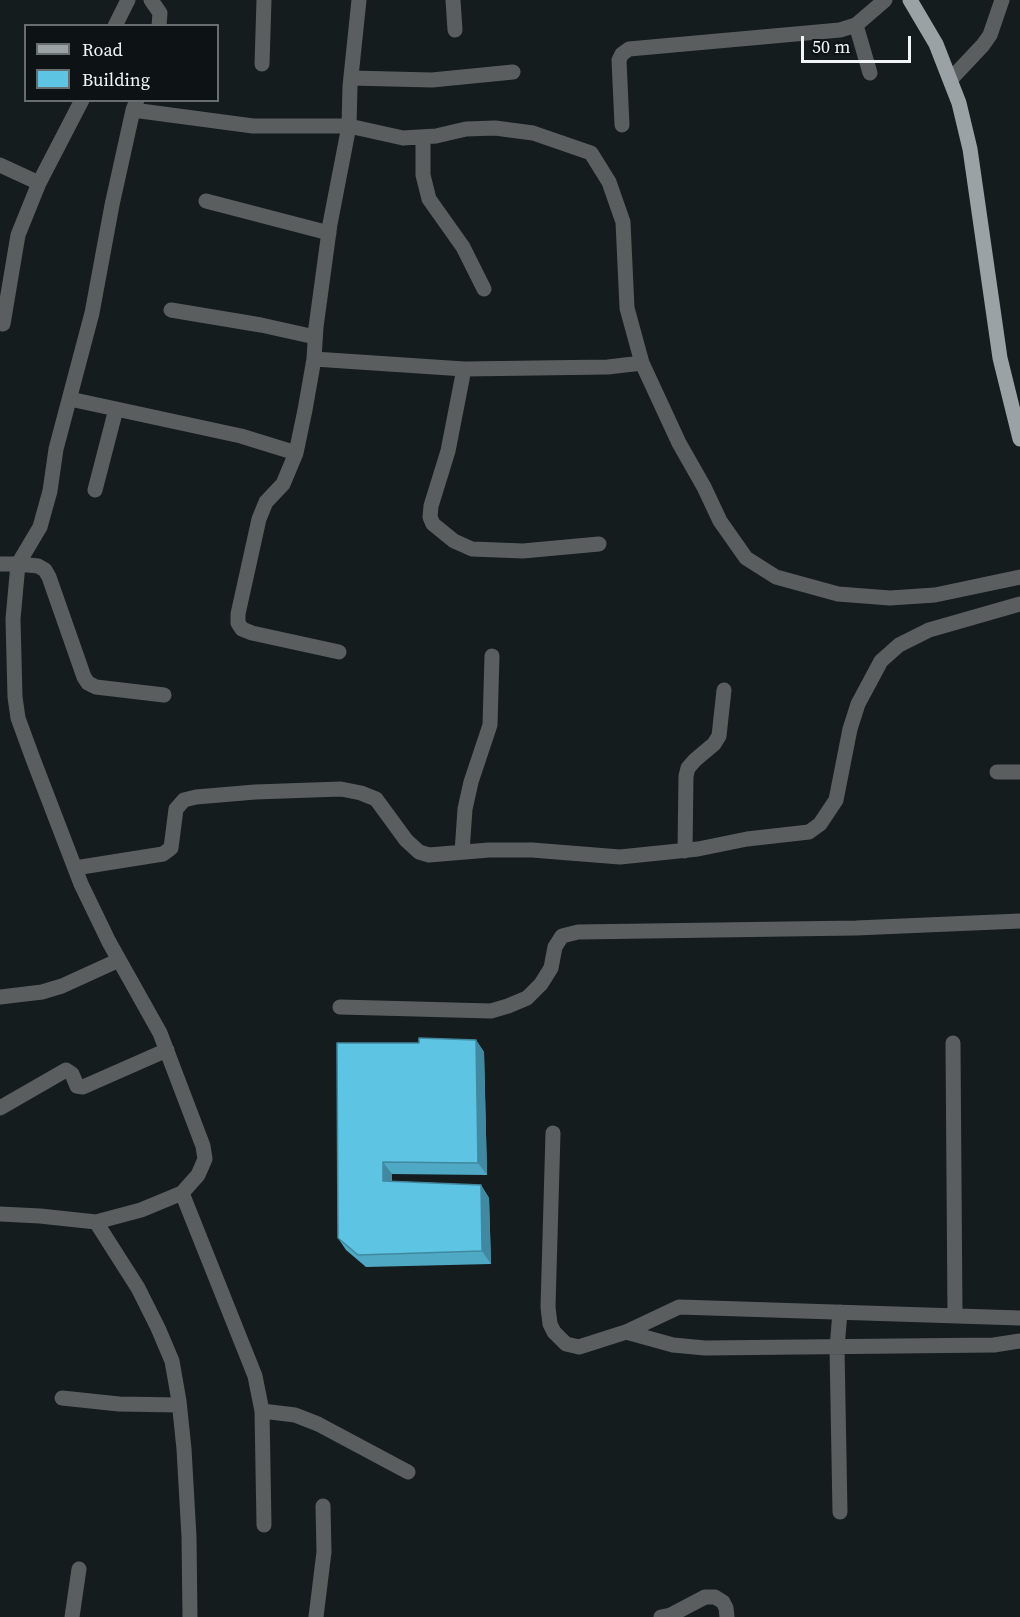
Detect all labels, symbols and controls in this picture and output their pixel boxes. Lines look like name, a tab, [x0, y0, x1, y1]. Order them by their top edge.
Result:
legend	[24, 24, 219, 102]
scale bar	[804, 24, 914, 62]
text: 50 m	[812, 34, 850, 59]
text: Road	[82, 37, 123, 62]
text: Building	[82, 67, 150, 92]

